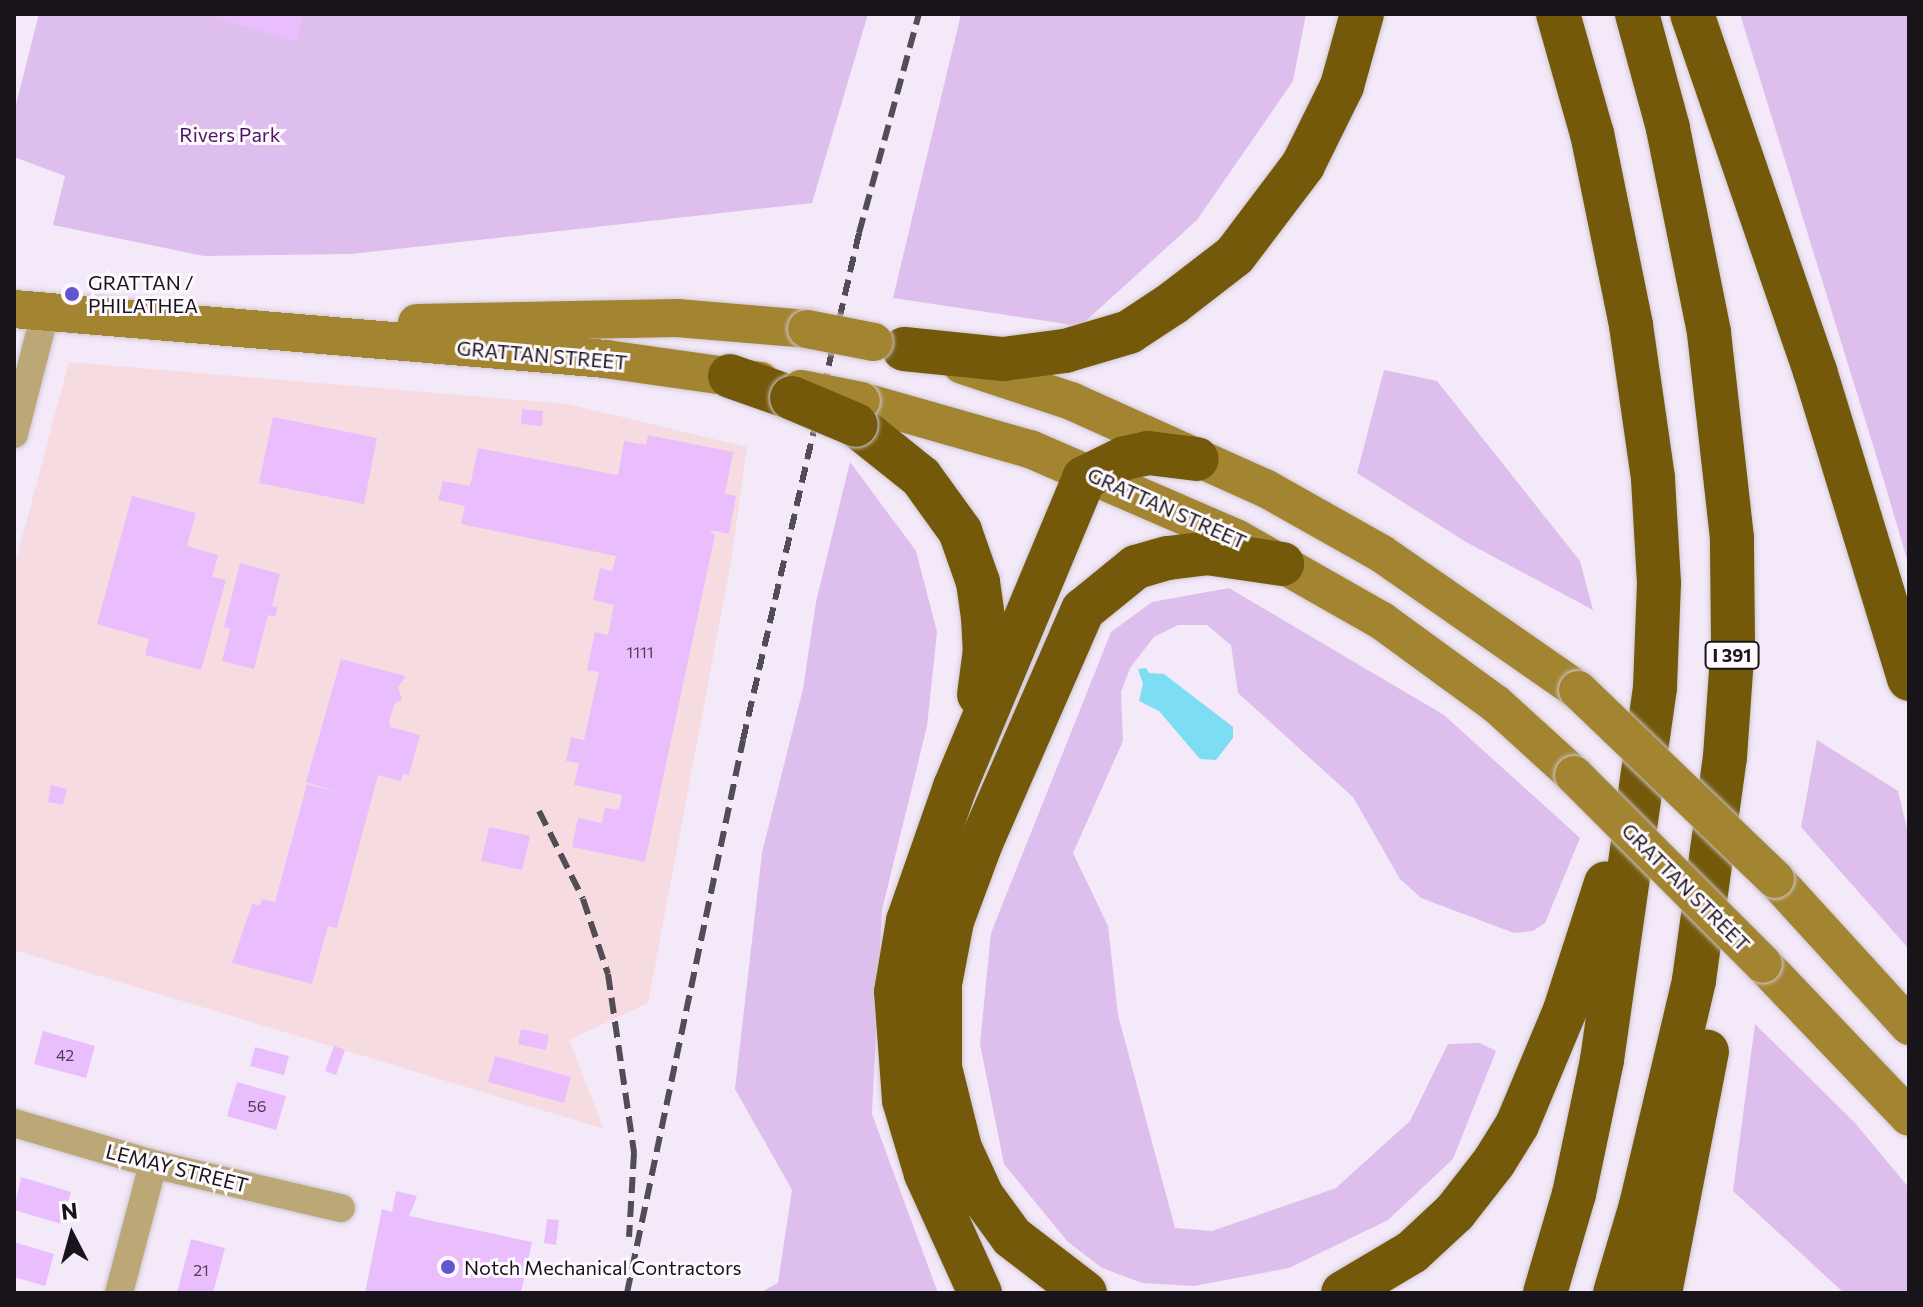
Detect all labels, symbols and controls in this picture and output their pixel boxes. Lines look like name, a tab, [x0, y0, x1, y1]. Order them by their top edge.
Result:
park label: Rivers Park	[179, 122, 281, 146]
place label: GRATTAN / PHILATHEA	[88, 270, 198, 317]
marker: GRATTAN / PHILATHEA	[63, 285, 81, 303]
street label: GRATTAN STREET	[456, 336, 628, 374]
street label: GRATTAN STREET	[1084, 462, 1250, 554]
road number: I 391	[1704, 641, 1760, 669]
house number: 1111	[626, 642, 654, 662]
street label: GRATTAN STREET	[1617, 818, 1755, 956]
house number: 42	[56, 1045, 74, 1065]
house number: 56	[248, 1096, 266, 1116]
street label: LEMAY STREET	[103, 1139, 251, 1197]
north arrow	[32, 1195, 112, 1275]
text: N	[60, 1196, 79, 1225]
place label: Notch Mechanical Contractors	[464, 1255, 742, 1279]
marker: Notch Mechanical Contractors	[439, 1258, 457, 1276]
house number: 21	[193, 1260, 209, 1280]

